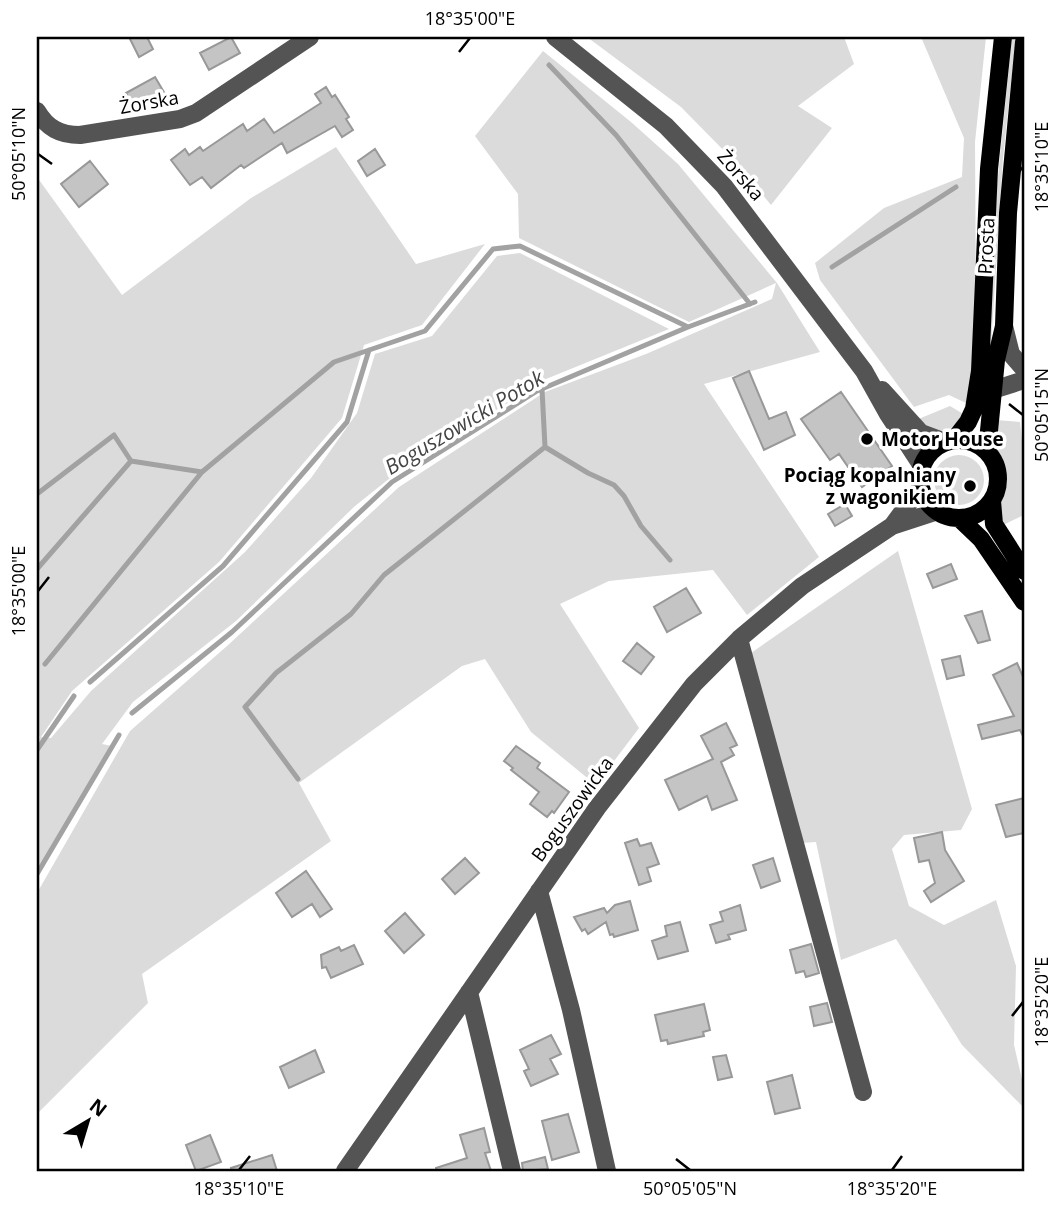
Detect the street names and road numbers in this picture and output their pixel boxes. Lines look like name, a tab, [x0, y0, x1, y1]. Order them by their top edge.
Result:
street label: Żorska	[117, 84, 181, 120]
street label: Żorska	[712, 144, 770, 206]
street label: Prosta	[972, 217, 1000, 275]
street label: Boguszowicka	[525, 751, 619, 867]

